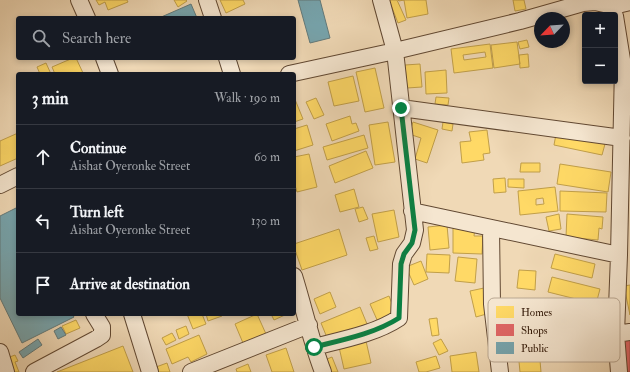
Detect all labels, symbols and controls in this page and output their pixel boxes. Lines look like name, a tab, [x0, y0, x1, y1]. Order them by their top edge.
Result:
north arrow	[534, 12, 570, 48]
map controls	[582, 12, 618, 84]
button: +	[582, 12, 618, 48]
search box	[16, 16, 296, 60]
icon: search	[30, 27, 52, 49]
text: Search here	[62, 29, 131, 48]
button: −	[582, 48, 618, 84]
text: 3 min	[32, 88, 69, 109]
text: Walk · 190 m	[214, 90, 280, 106]
route end	[392, 99, 410, 117]
text: Continue	[70, 139, 126, 158]
icon: ahead	[32, 146, 54, 168]
text: 60 m	[254, 149, 280, 165]
text: Aishat Oyeronke Street	[70, 158, 190, 174]
text: Turn left	[70, 203, 124, 222]
icon: left	[32, 210, 54, 232]
text: 130 m	[251, 213, 280, 229]
text: Aishat Oyeronke Street	[70, 222, 190, 238]
icon: arrive	[32, 274, 54, 296]
text: Arrive at destination	[70, 275, 190, 294]
legend	[488, 298, 620, 362]
text: Homes	[521, 306, 552, 319]
text: Shops	[521, 324, 548, 338]
route start	[305, 338, 323, 356]
text: Public	[521, 342, 549, 355]

